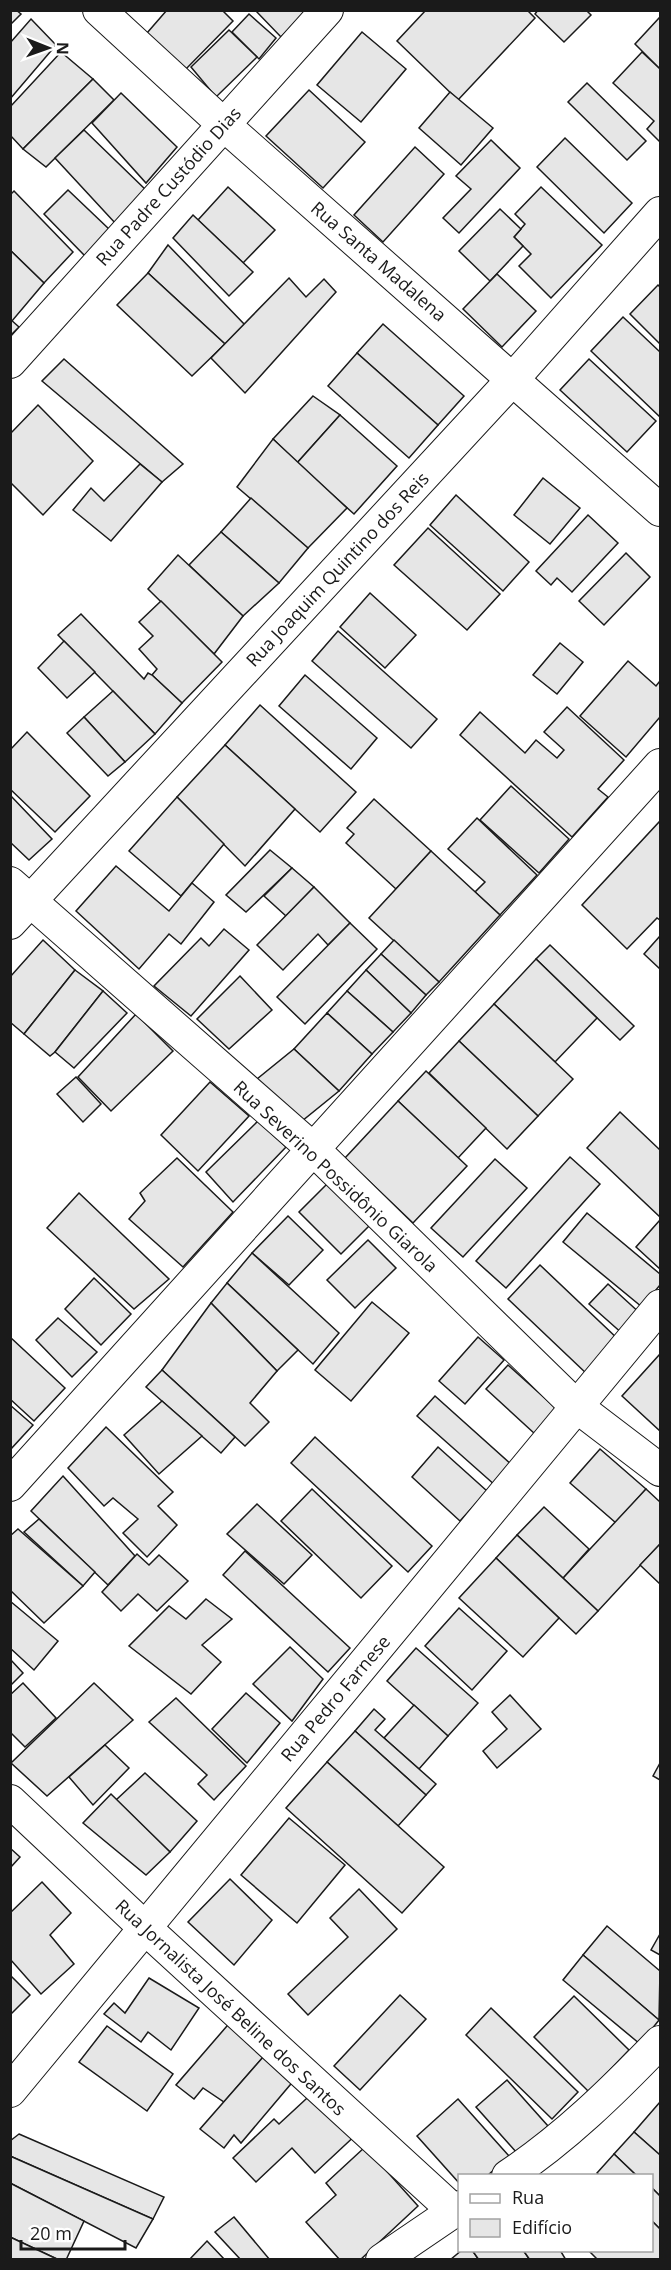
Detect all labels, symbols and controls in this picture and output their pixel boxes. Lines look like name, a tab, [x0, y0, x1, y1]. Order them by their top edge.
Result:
north arrow	[18, 18, 78, 78]
text: N	[52, 42, 74, 55]
street label: Rua Padre Custódio Dias	[90, 101, 246, 271]
street label: Rua Santa Madalena	[306, 196, 452, 326]
street label: Rua Joaquim Quintino dos Reis	[240, 466, 434, 672]
street label: Rua Severino Possidônio Giarola	[229, 1075, 443, 1277]
street label: Rua Pedro Farnese	[275, 1630, 395, 1766]
street label: Rua Jornalista José Beline dos Santos	[110, 1893, 352, 2121]
legend	[458, 2174, 653, 2252]
text: Rua	[512, 2185, 544, 2209]
scale bar	[21, 2213, 124, 2251]
text: Edifício	[512, 2215, 572, 2239]
text: 20 m	[30, 2221, 72, 2245]

